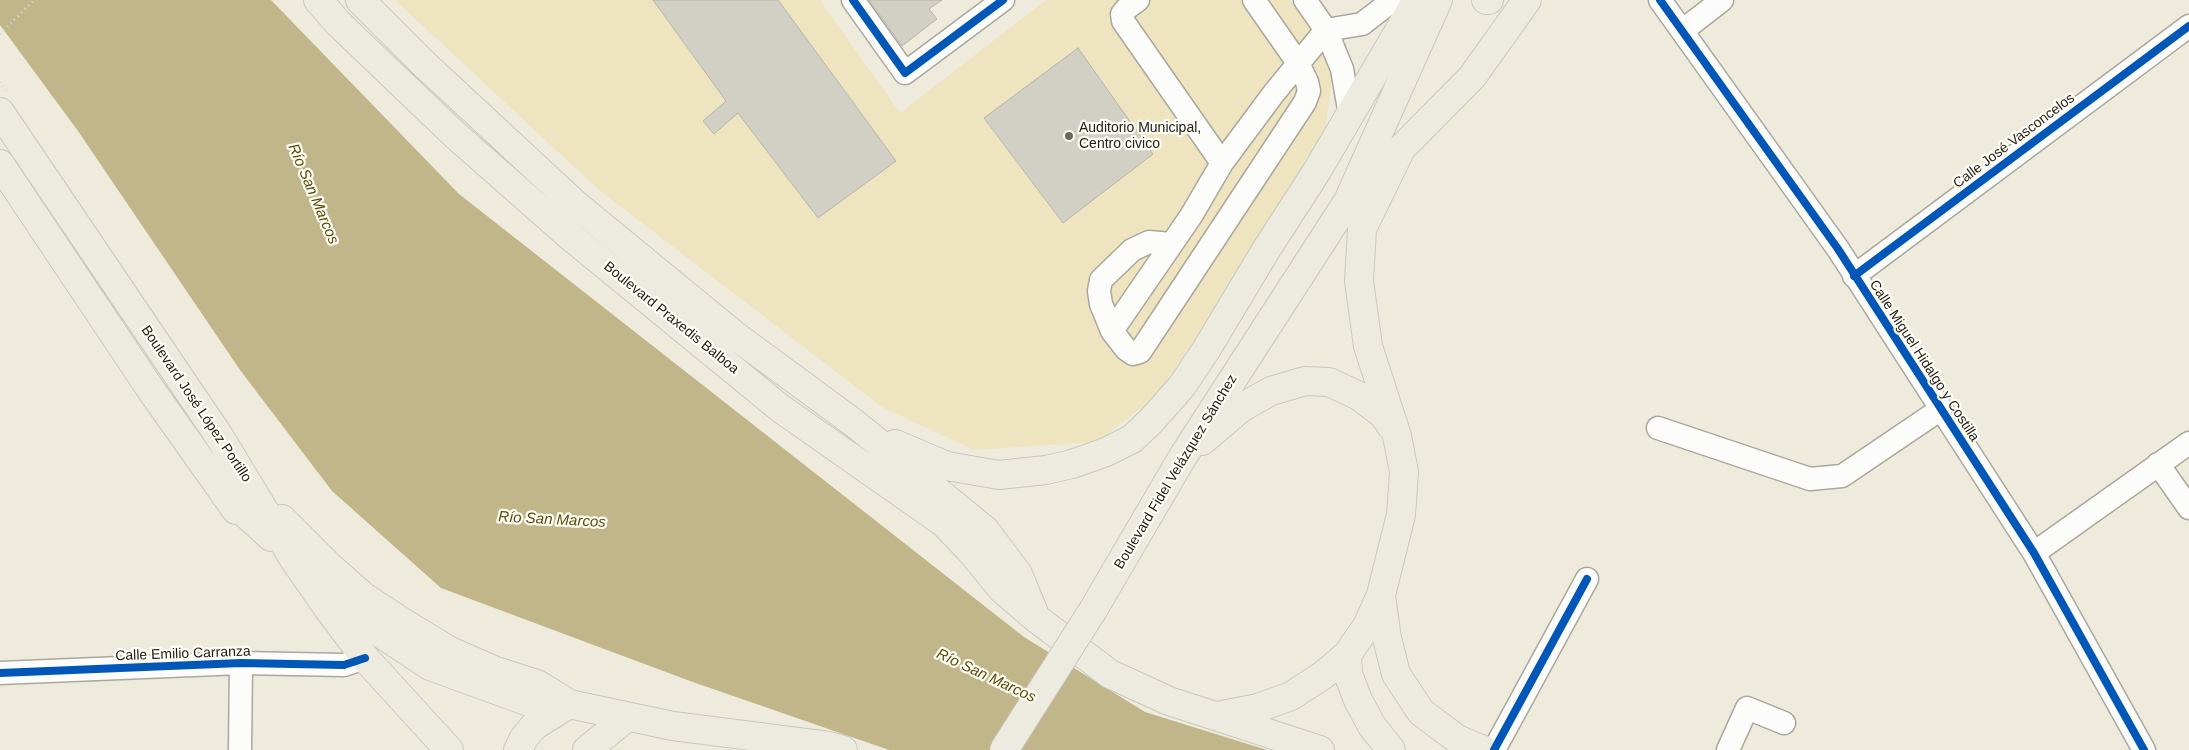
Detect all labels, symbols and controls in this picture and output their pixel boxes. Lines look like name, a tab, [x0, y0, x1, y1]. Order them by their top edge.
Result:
street label: Calle José Vasconcelos	[1950, 90, 2078, 192]
place label: Auditorio Municipal, Centro civico	[1079, 120, 1201, 152]
marker: Auditorio Municipal, Centro civico	[1063, 130, 1075, 142]
water label: Río San Marcos	[284, 141, 342, 247]
street label: Boulevard Praxedis Balboa	[600, 258, 742, 378]
street label: Calle Miguel Hidalgo y Costilla	[1865, 277, 1983, 445]
street label: Boulevard José López Portillo	[137, 323, 255, 485]
street label: Boulevard Fidel Velázquez Sánchez	[1111, 372, 1241, 572]
water label: Río San Marcos	[498, 508, 606, 532]
street label: Calle Emilio Carranza	[115, 643, 251, 665]
water label: Río San Marcos	[933, 645, 1039, 707]

